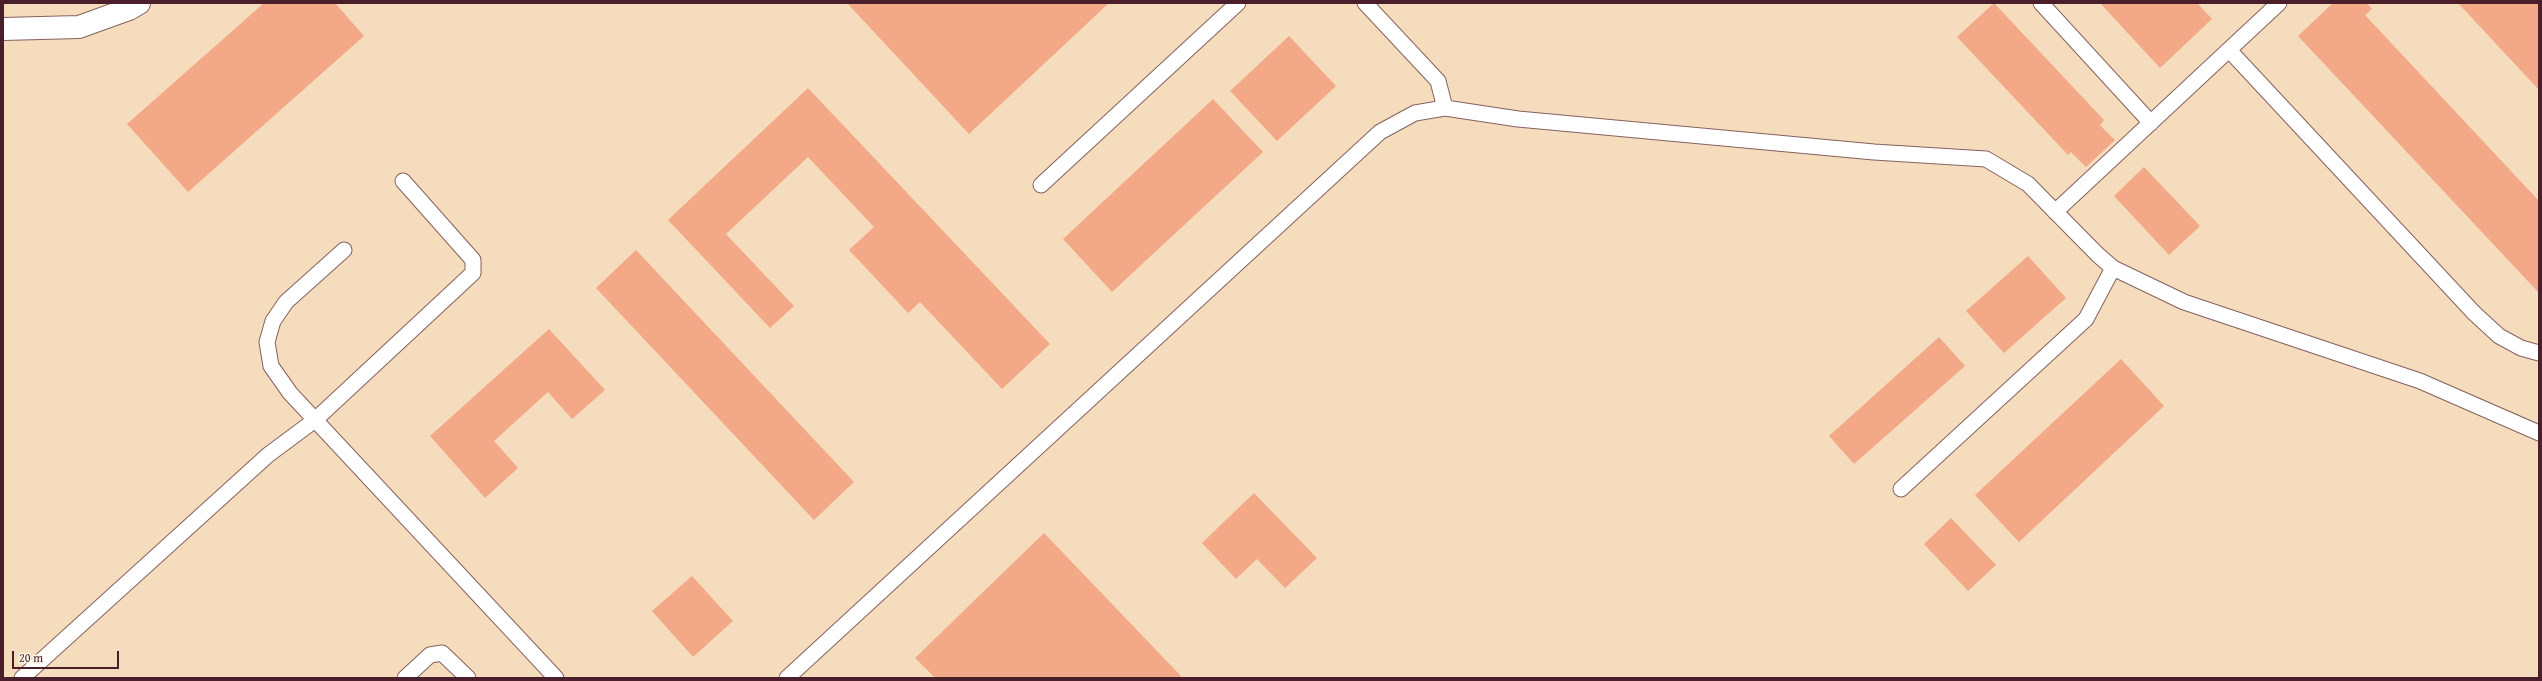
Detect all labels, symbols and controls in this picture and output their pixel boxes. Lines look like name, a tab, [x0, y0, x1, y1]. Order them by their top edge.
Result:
scale bar	[14, 643, 121, 669]
text: 20 m	[19, 649, 43, 666]

